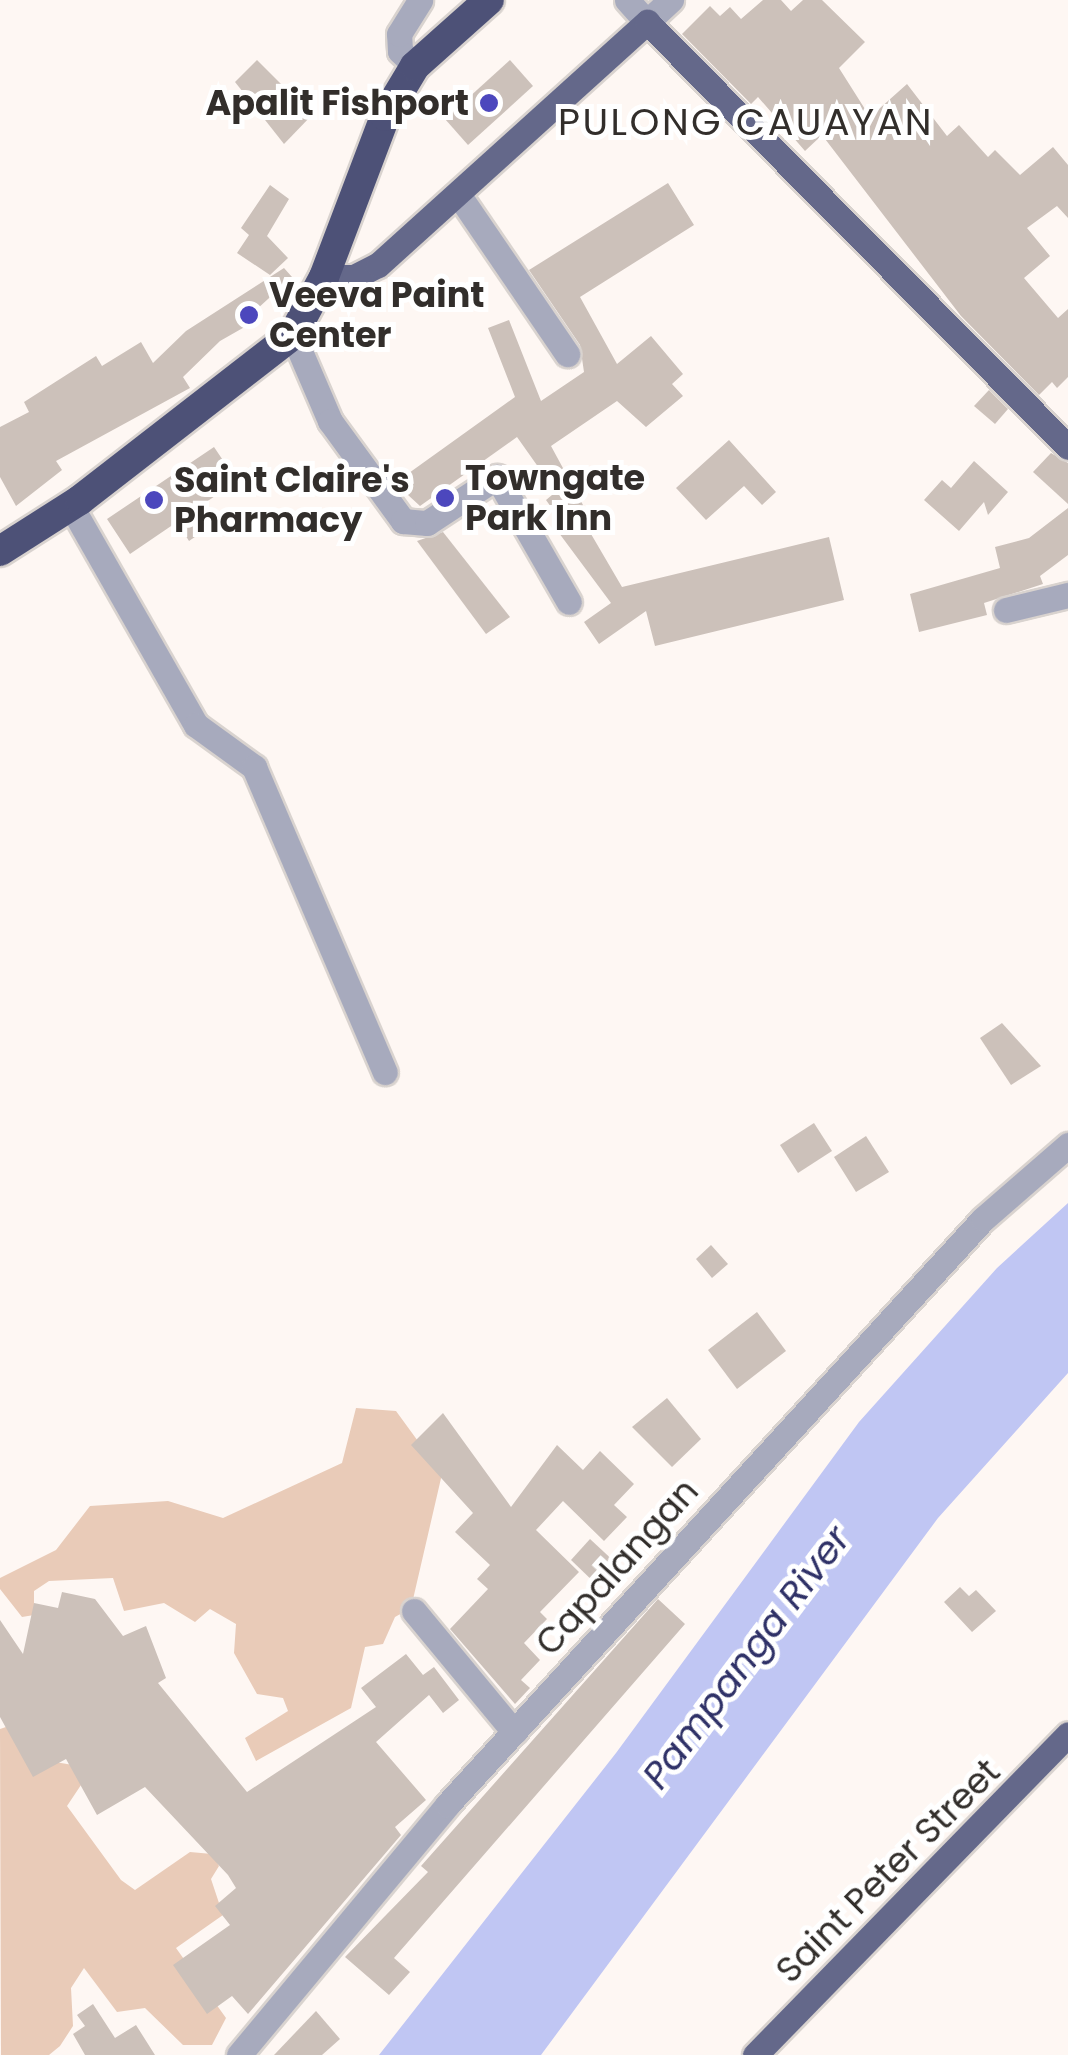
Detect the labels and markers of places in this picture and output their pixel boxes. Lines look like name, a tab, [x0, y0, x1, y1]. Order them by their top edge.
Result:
place label: Apalit Fishport	[206, 82, 469, 124]
marker: Apalit Fishport	[478, 92, 500, 114]
place label: Veeva Paint Center	[269, 274, 484, 356]
marker: Veeva Paint Center	[238, 304, 260, 326]
place label: Towngate Park Inn	[465, 457, 645, 539]
place label: Saint Claire's Pharmacy	[174, 459, 410, 541]
marker: Towngate Park Inn	[434, 487, 456, 509]
marker: Saint Claire's Pharmacy	[143, 489, 165, 511]

